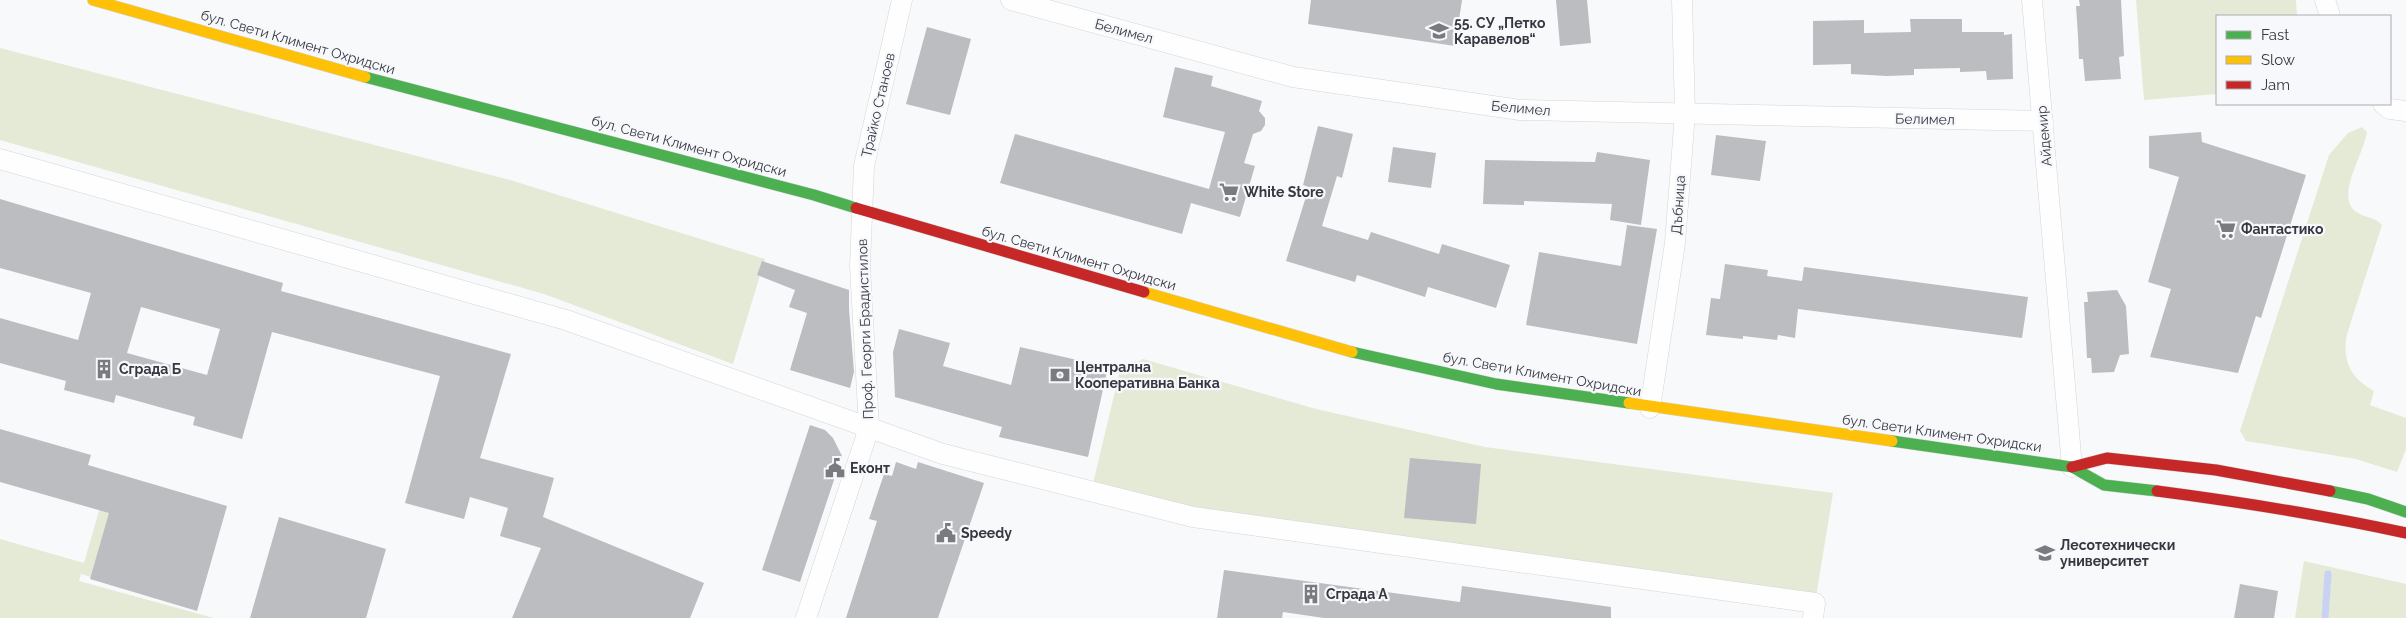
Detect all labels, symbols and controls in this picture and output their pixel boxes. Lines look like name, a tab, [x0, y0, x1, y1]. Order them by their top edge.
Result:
street label: бул. Свети Климент Охридски	[199, 7, 397, 77]
place label: 55. СУ „Петко Каравелов“	[1454, 15, 1546, 47]
legend	[2216, 15, 2391, 105]
street label: Белимел	[1093, 16, 1155, 46]
school or university icon: 55. СУ „Петко Каравелов“	[1428, 20, 1450, 42]
text: Fast	[2261, 26, 2289, 44]
street label: Трайко Станоев	[858, 51, 898, 159]
text: Slow	[2261, 51, 2295, 69]
text: Jam	[2261, 76, 2290, 94]
street label: Белимел	[1491, 97, 1551, 119]
street label: Айдемир	[2033, 105, 2055, 167]
street label: Белимел	[1895, 110, 1955, 128]
street label: бул. Свети Климент Охридски	[590, 112, 788, 180]
street label: Дъбница	[1668, 175, 1688, 235]
supermarket icon: White Store	[1218, 181, 1240, 203]
place label: White Store	[1244, 184, 1324, 200]
supermarket icon: Фантастико	[2215, 218, 2237, 240]
place label: Фантастико	[2241, 221, 2324, 237]
street label: бул. Свети Климент Охридски	[980, 223, 1178, 293]
street label: Проф. Георги Брадистилов	[854, 238, 876, 420]
street label: бул. Свети Климент Охридски	[1441, 349, 1643, 399]
building icon: Сграда Б	[93, 358, 115, 380]
place label: Централна Кооперативна Банка	[1075, 359, 1220, 391]
place label: Сграда Б	[119, 361, 182, 377]
bank icon: Централна Кооперативна Банка	[1049, 364, 1071, 386]
street label: бул. Свети Климент Охридски	[1841, 411, 2043, 455]
public building icon: Еконт	[824, 457, 846, 479]
place label: Еконт	[850, 460, 890, 476]
public building icon: Speedy	[935, 522, 957, 544]
place label: Speedy	[961, 525, 1012, 541]
place label: Лесотехнически университет	[2060, 537, 2175, 569]
school or university icon: Лесотехнически университет	[2034, 542, 2056, 564]
building icon: Сграда А	[1300, 583, 1322, 605]
place label: Сграда А	[1326, 586, 1388, 602]

